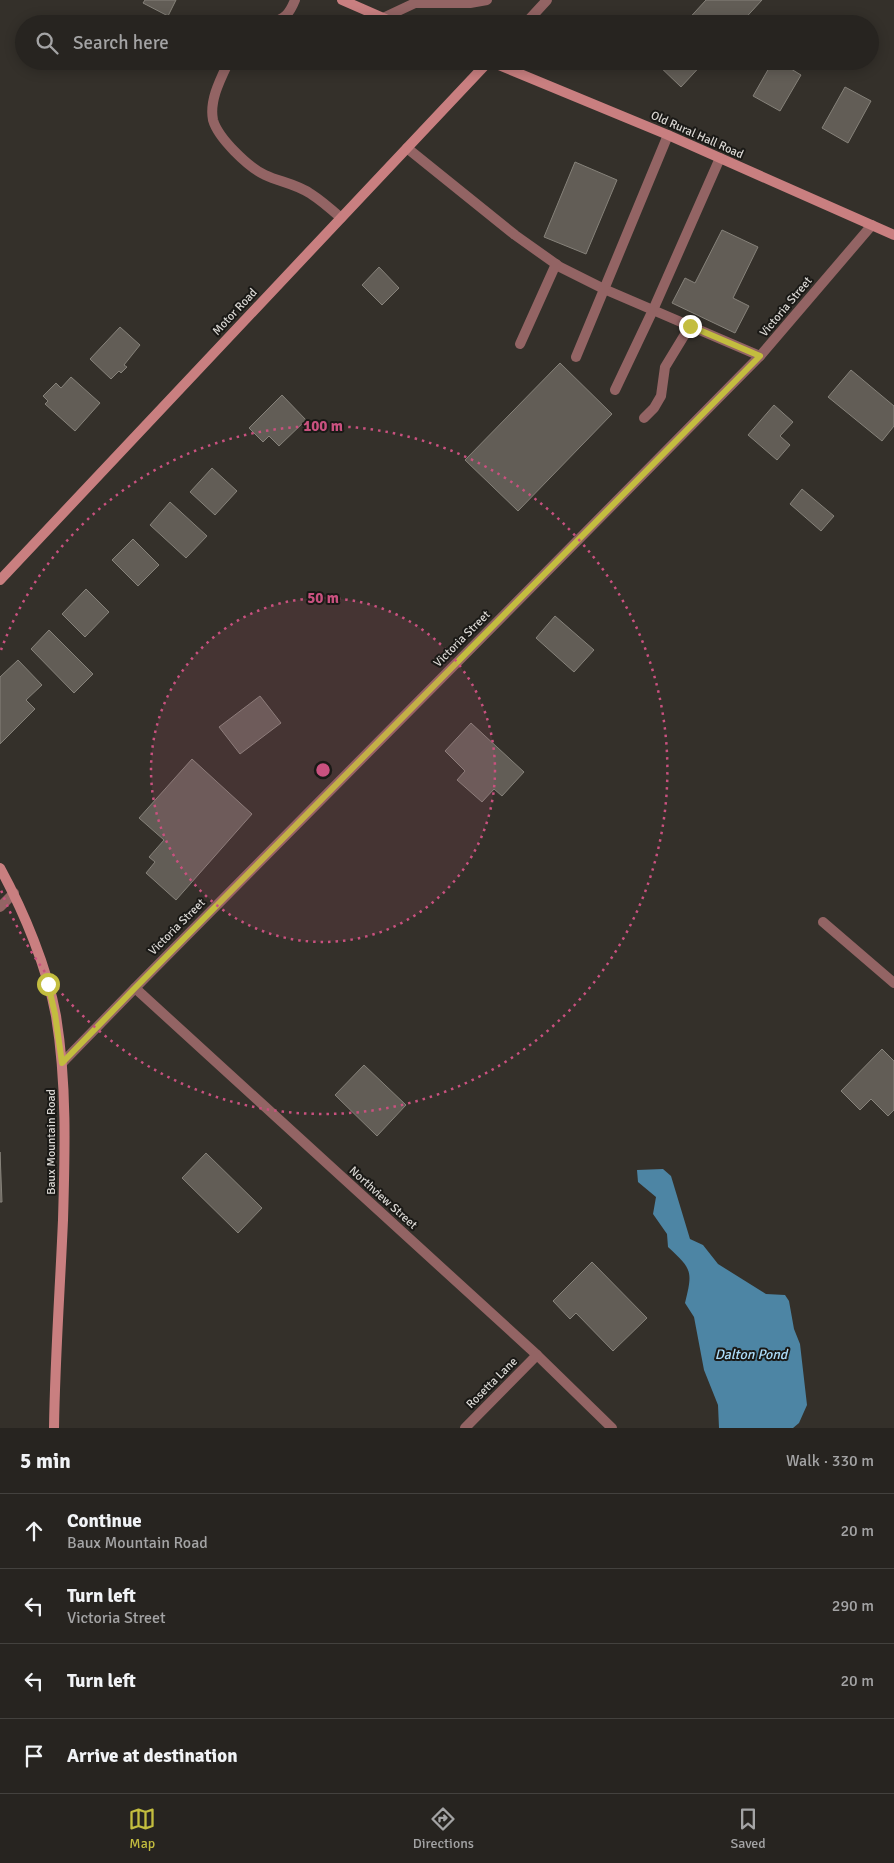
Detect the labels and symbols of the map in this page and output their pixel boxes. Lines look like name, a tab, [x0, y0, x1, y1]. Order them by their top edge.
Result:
street label: Old Rural Hall Road	[648, 108, 746, 162]
street label: Victoria Street	[756, 274, 816, 340]
street label: Motor Road	[209, 285, 261, 339]
route end	[679, 315, 702, 338]
text: 100 m	[303, 417, 343, 435]
text: 50 m	[307, 589, 339, 607]
street label: Victoria Street	[431, 608, 493, 670]
centre of rings	[314, 761, 332, 779]
street label: Victoria Street	[146, 896, 208, 958]
route start	[37, 973, 60, 996]
street label: Baux Mountain Road	[44, 1089, 59, 1195]
street label: Northview Street	[346, 1163, 420, 1233]
water label: Dalton Pond	[715, 1346, 789, 1363]
street label: Rosetta Lane	[463, 1354, 521, 1412]

